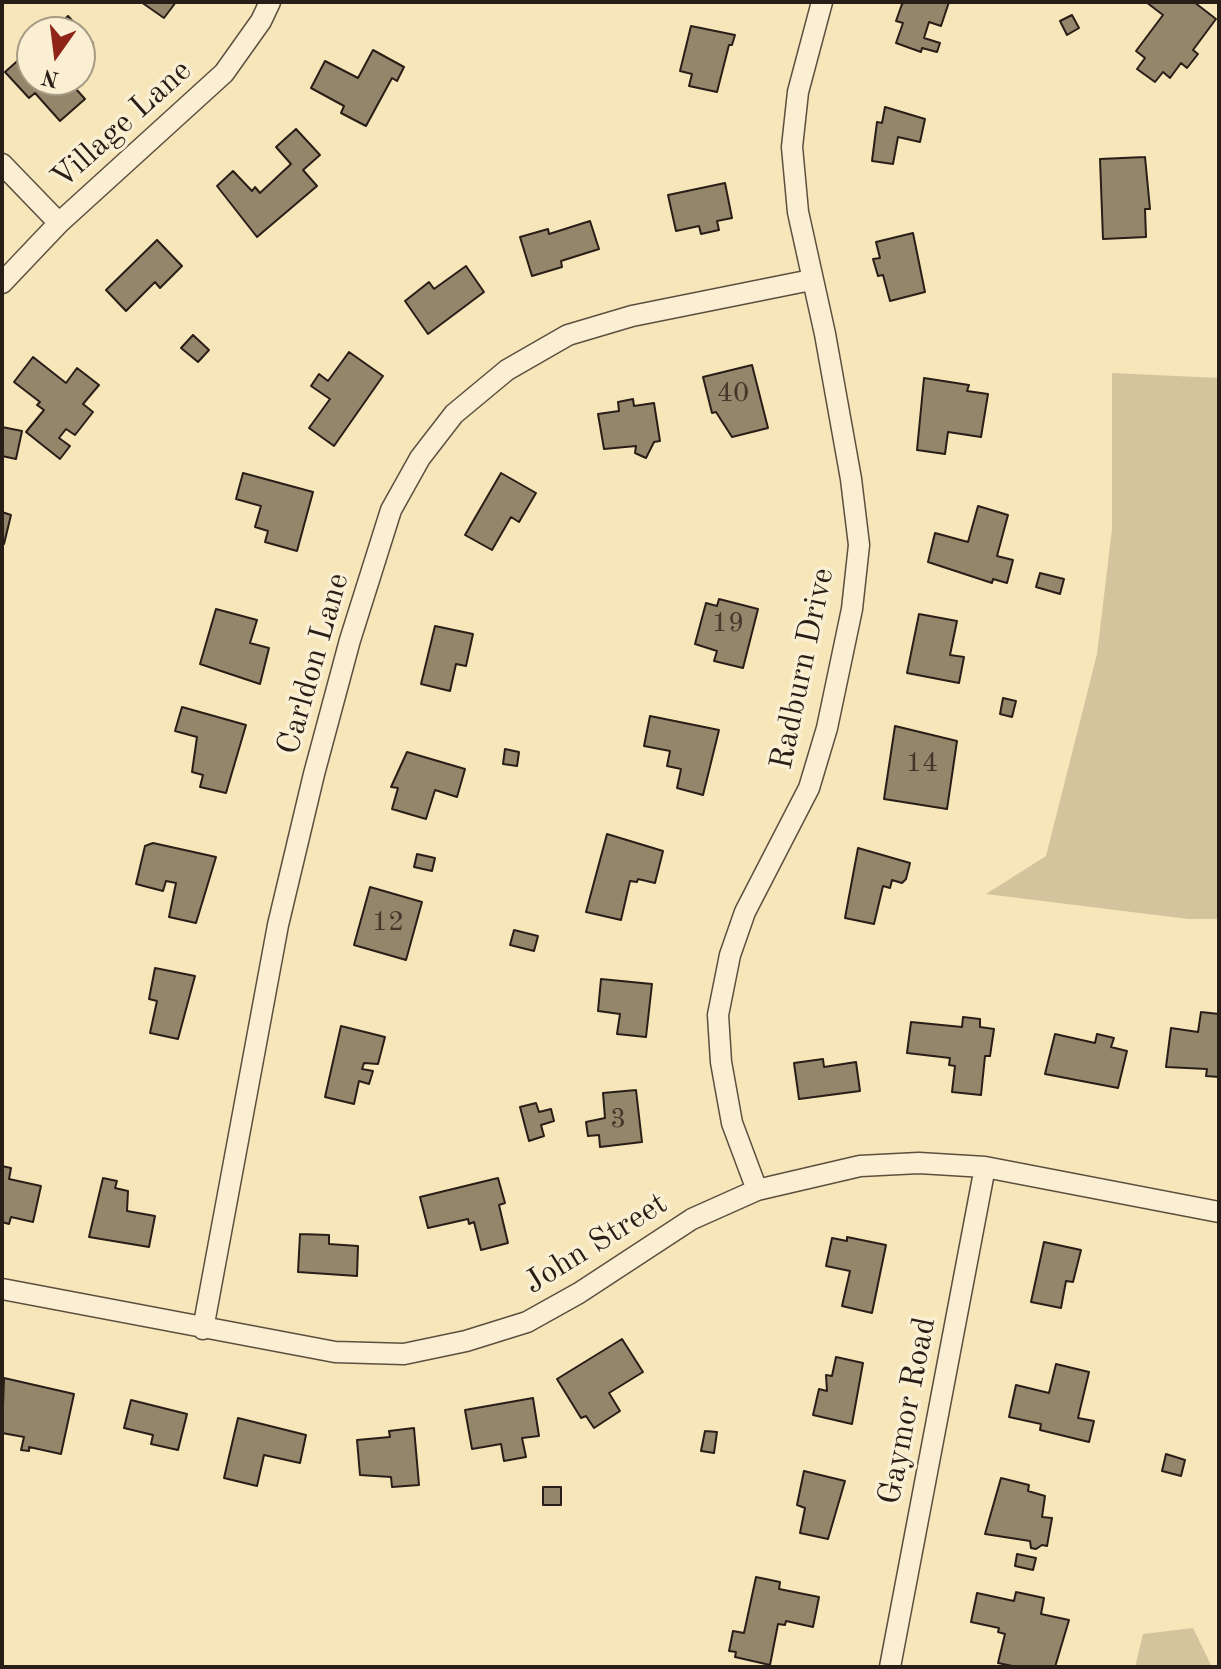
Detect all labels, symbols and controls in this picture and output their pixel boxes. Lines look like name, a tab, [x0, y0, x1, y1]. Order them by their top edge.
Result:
north arrow	[16, 16, 96, 96]
street label: Village Lane	[44, 52, 200, 198]
text: N	[40, 65, 61, 90]
house number: 40	[717, 377, 749, 411]
street label: Radburn Drive	[763, 565, 843, 773]
street label: Carldon Lane	[270, 569, 358, 759]
house number: 19	[712, 607, 744, 641]
house number: 14	[906, 747, 938, 781]
house number: 12	[372, 906, 404, 940]
house number: 3	[610, 1103, 626, 1137]
street label: John Street	[517, 1185, 675, 1303]
street label: Gaymor Road	[871, 1314, 945, 1508]

